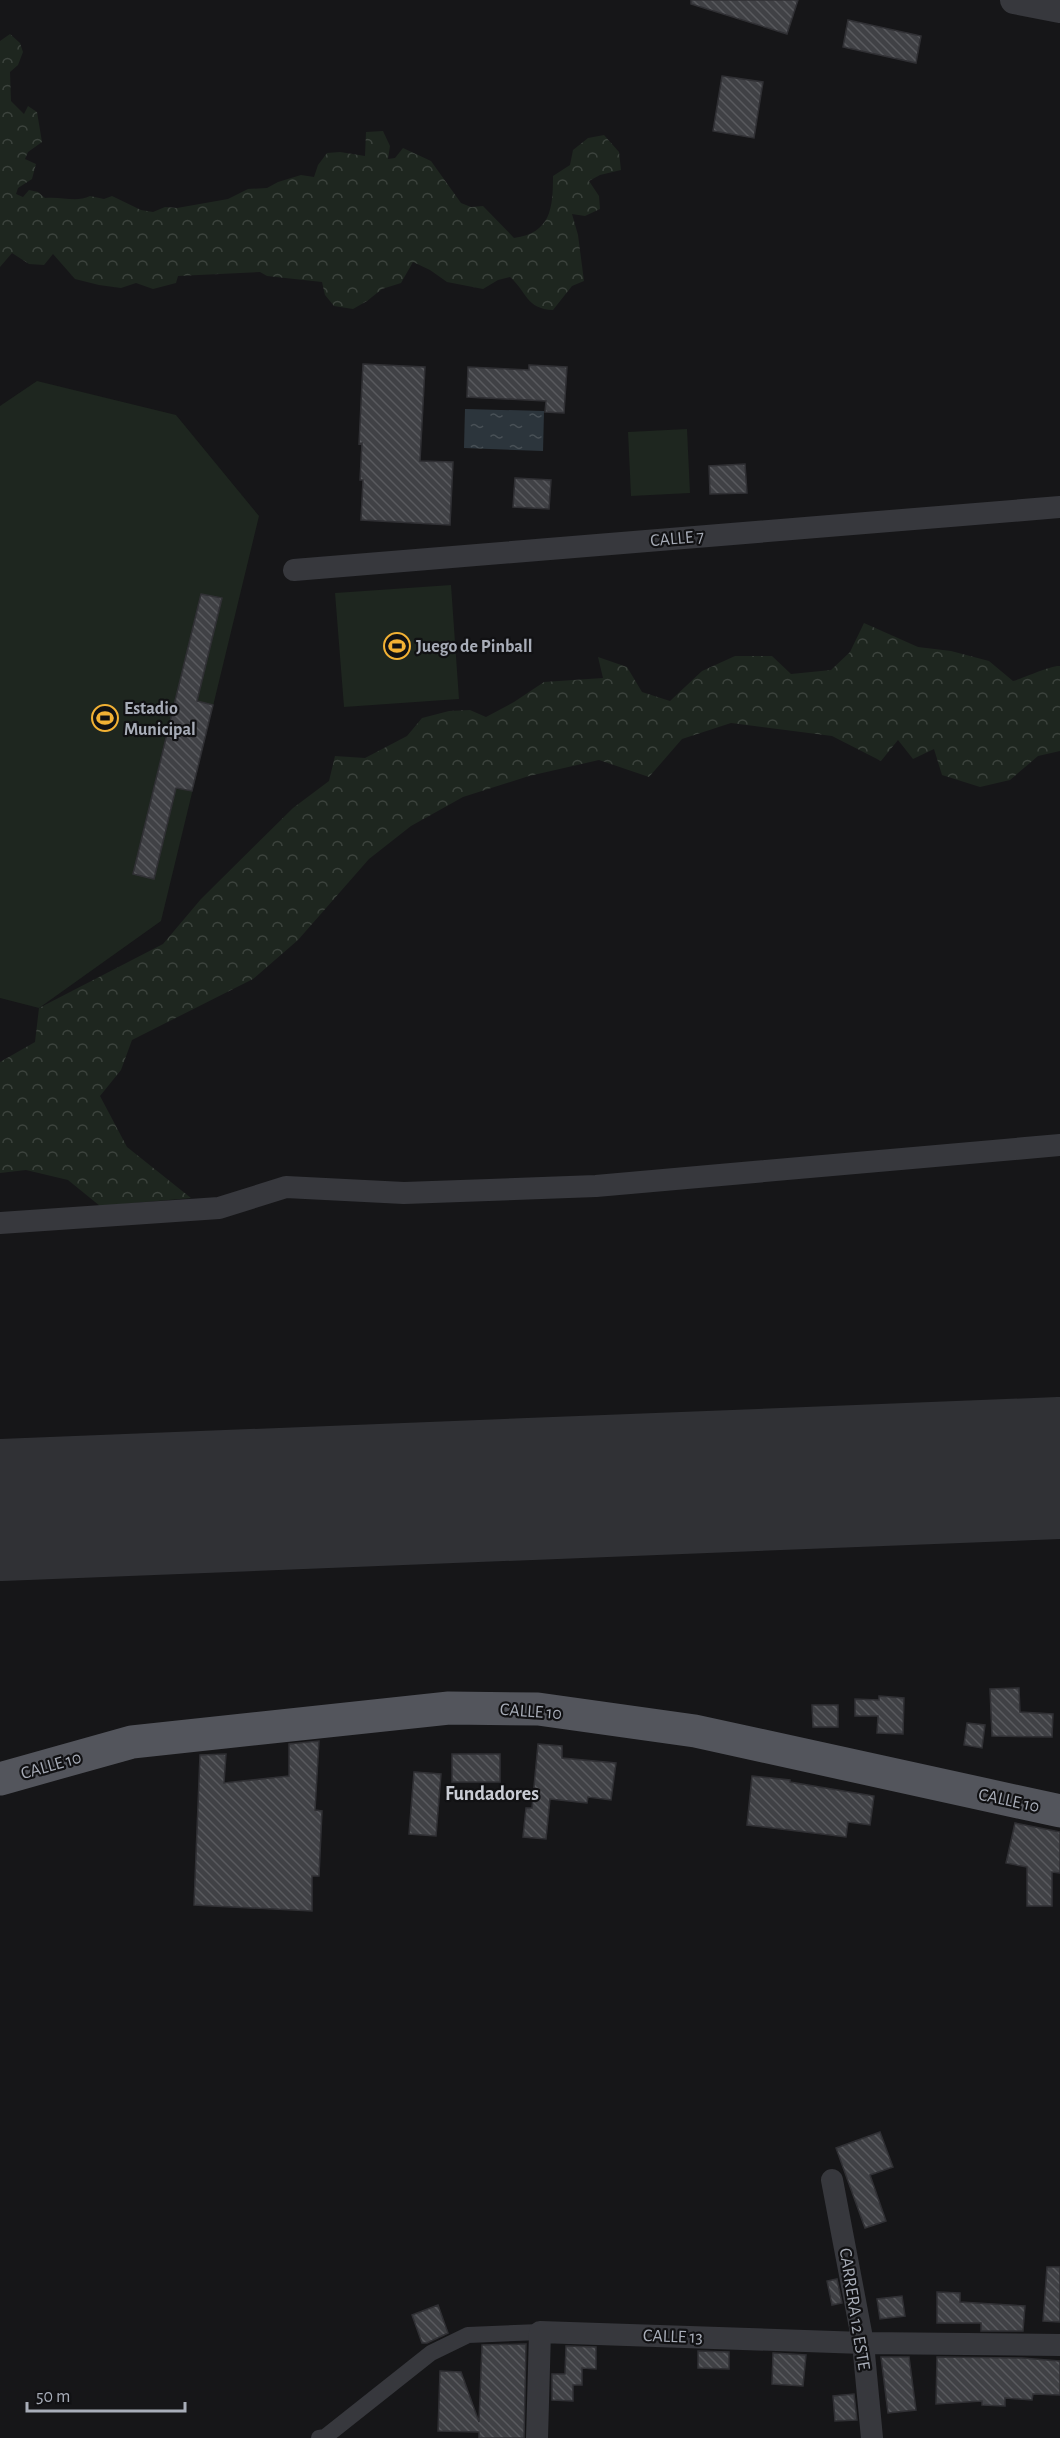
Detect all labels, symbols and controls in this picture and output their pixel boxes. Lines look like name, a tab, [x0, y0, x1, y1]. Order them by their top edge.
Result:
street label: CALLE 7	[649, 528, 705, 550]
sports icon: Juego de Pinball	[382, 631, 412, 661]
place label: Juego de Pinball	[416, 638, 533, 656]
place label: Estadio Municipal	[124, 700, 196, 739]
sports icon: Estadio Municipal	[90, 703, 120, 733]
street label: CALLE 10	[499, 1701, 563, 1723]
street label: CALLE 10	[19, 1749, 84, 1783]
district label: Fundadores	[445, 1784, 539, 1804]
street label: CALLE 10	[977, 1786, 1041, 1816]
street label: CARRERA 12 ESTE	[835, 2247, 873, 2372]
street label: CALLE 13	[643, 2327, 703, 2347]
scale bar	[27, 2375, 184, 2413]
text: 50 m	[36, 2388, 70, 2406]

